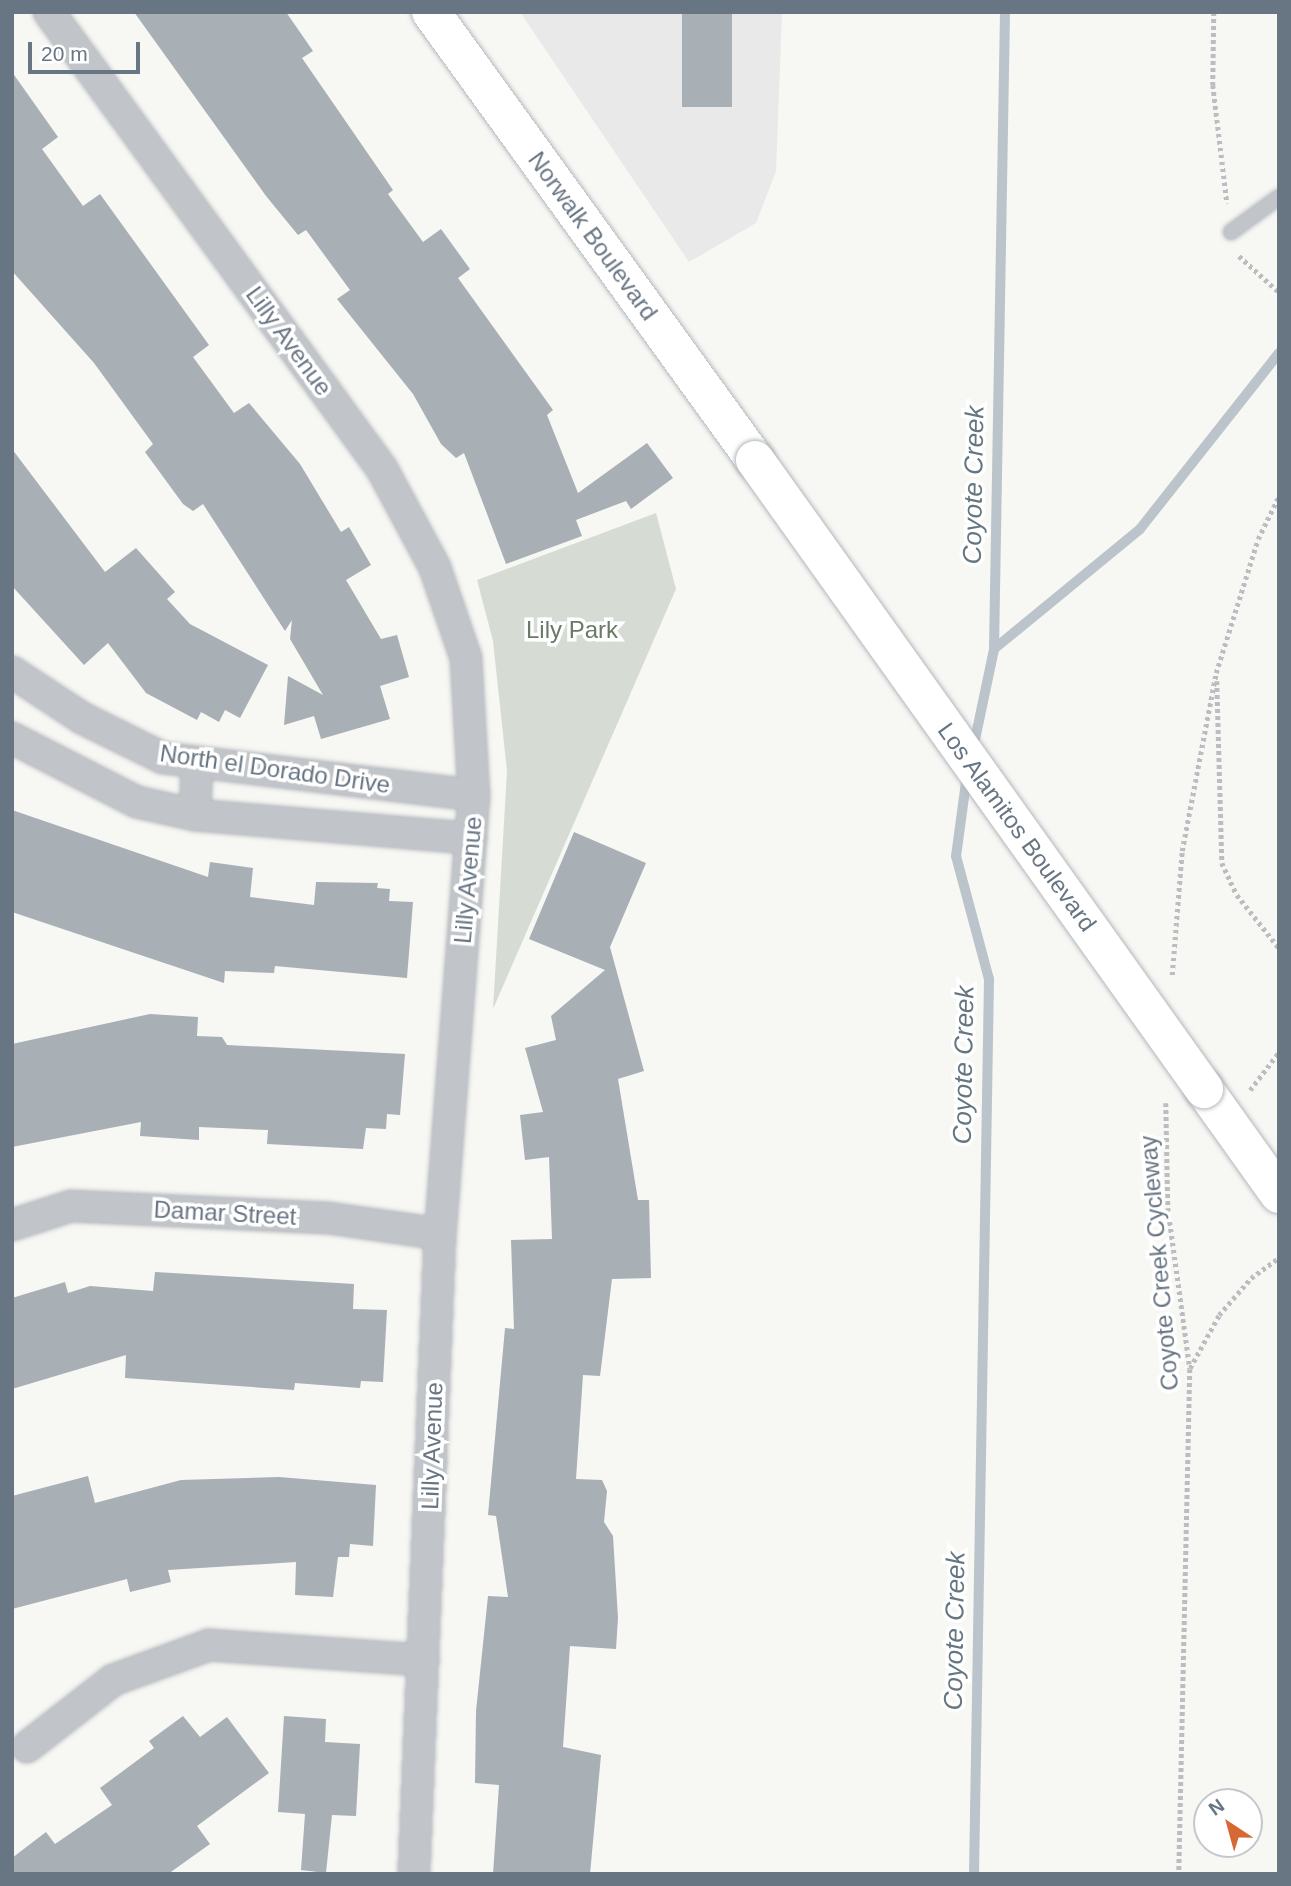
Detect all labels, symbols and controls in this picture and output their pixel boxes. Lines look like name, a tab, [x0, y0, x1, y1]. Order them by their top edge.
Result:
scale bar	[32, 28, 144, 72]
text: 20 m	[41, 42, 88, 65]
street label: Norwalk Boulevard	[522, 146, 664, 326]
street label: Lilly Avenue	[239, 280, 339, 402]
water label: Coyote Creek	[957, 405, 991, 565]
park label: Lily Park	[526, 616, 618, 644]
street label: Los Alamitos Boulevard	[931, 717, 1103, 937]
street label: North el Dorado Drive	[158, 739, 392, 799]
street label: Lilly Avenue	[448, 815, 488, 945]
water label: Coyote Creek	[947, 985, 981, 1145]
street label: Coyote Creek Cycleway	[1133, 1134, 1185, 1392]
street label: Damar Street	[153, 1195, 297, 1231]
street label: Lilly Avenue	[415, 1381, 449, 1511]
water label: Coyote Creek	[938, 1551, 972, 1711]
north arrow	[1193, 1788, 1263, 1858]
text: N	[1205, 1795, 1228, 1820]

